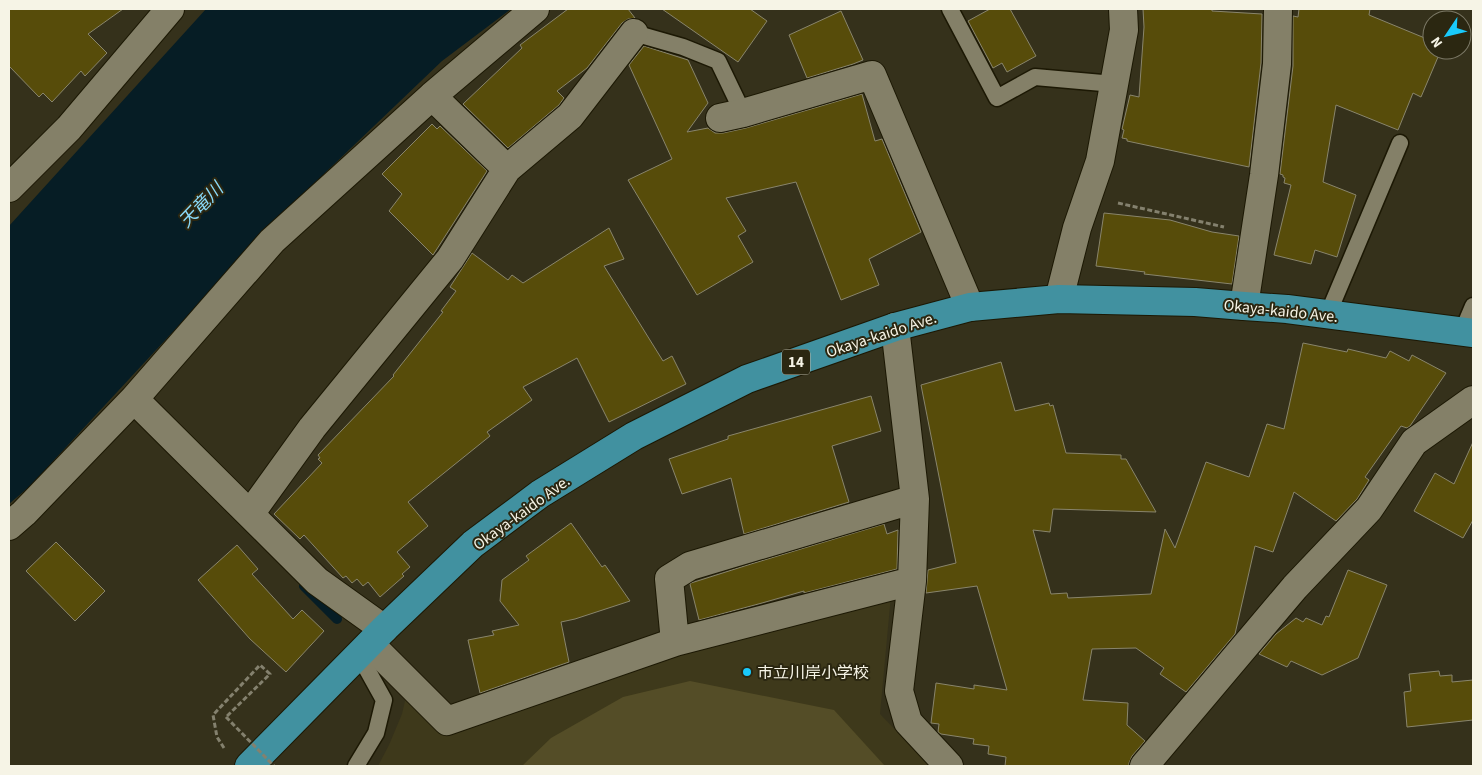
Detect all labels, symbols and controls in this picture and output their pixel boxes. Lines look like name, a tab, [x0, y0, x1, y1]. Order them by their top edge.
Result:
north arrow	[1422, 10, 1472, 60]
text: N	[1426, 32, 1448, 51]
water label: 天竜川	[174, 176, 230, 233]
street label: Okaya-kaido Ave.	[1223, 294, 1339, 328]
street label: Okaya-kaido Ave.	[823, 307, 939, 363]
road number: 14	[782, 350, 810, 374]
street label: Okaya-kaido Ave.	[469, 470, 575, 556]
place label: 市立川岸小学校	[757, 662, 869, 684]
marker: 市立川岸小学校	[741, 666, 753, 678]

